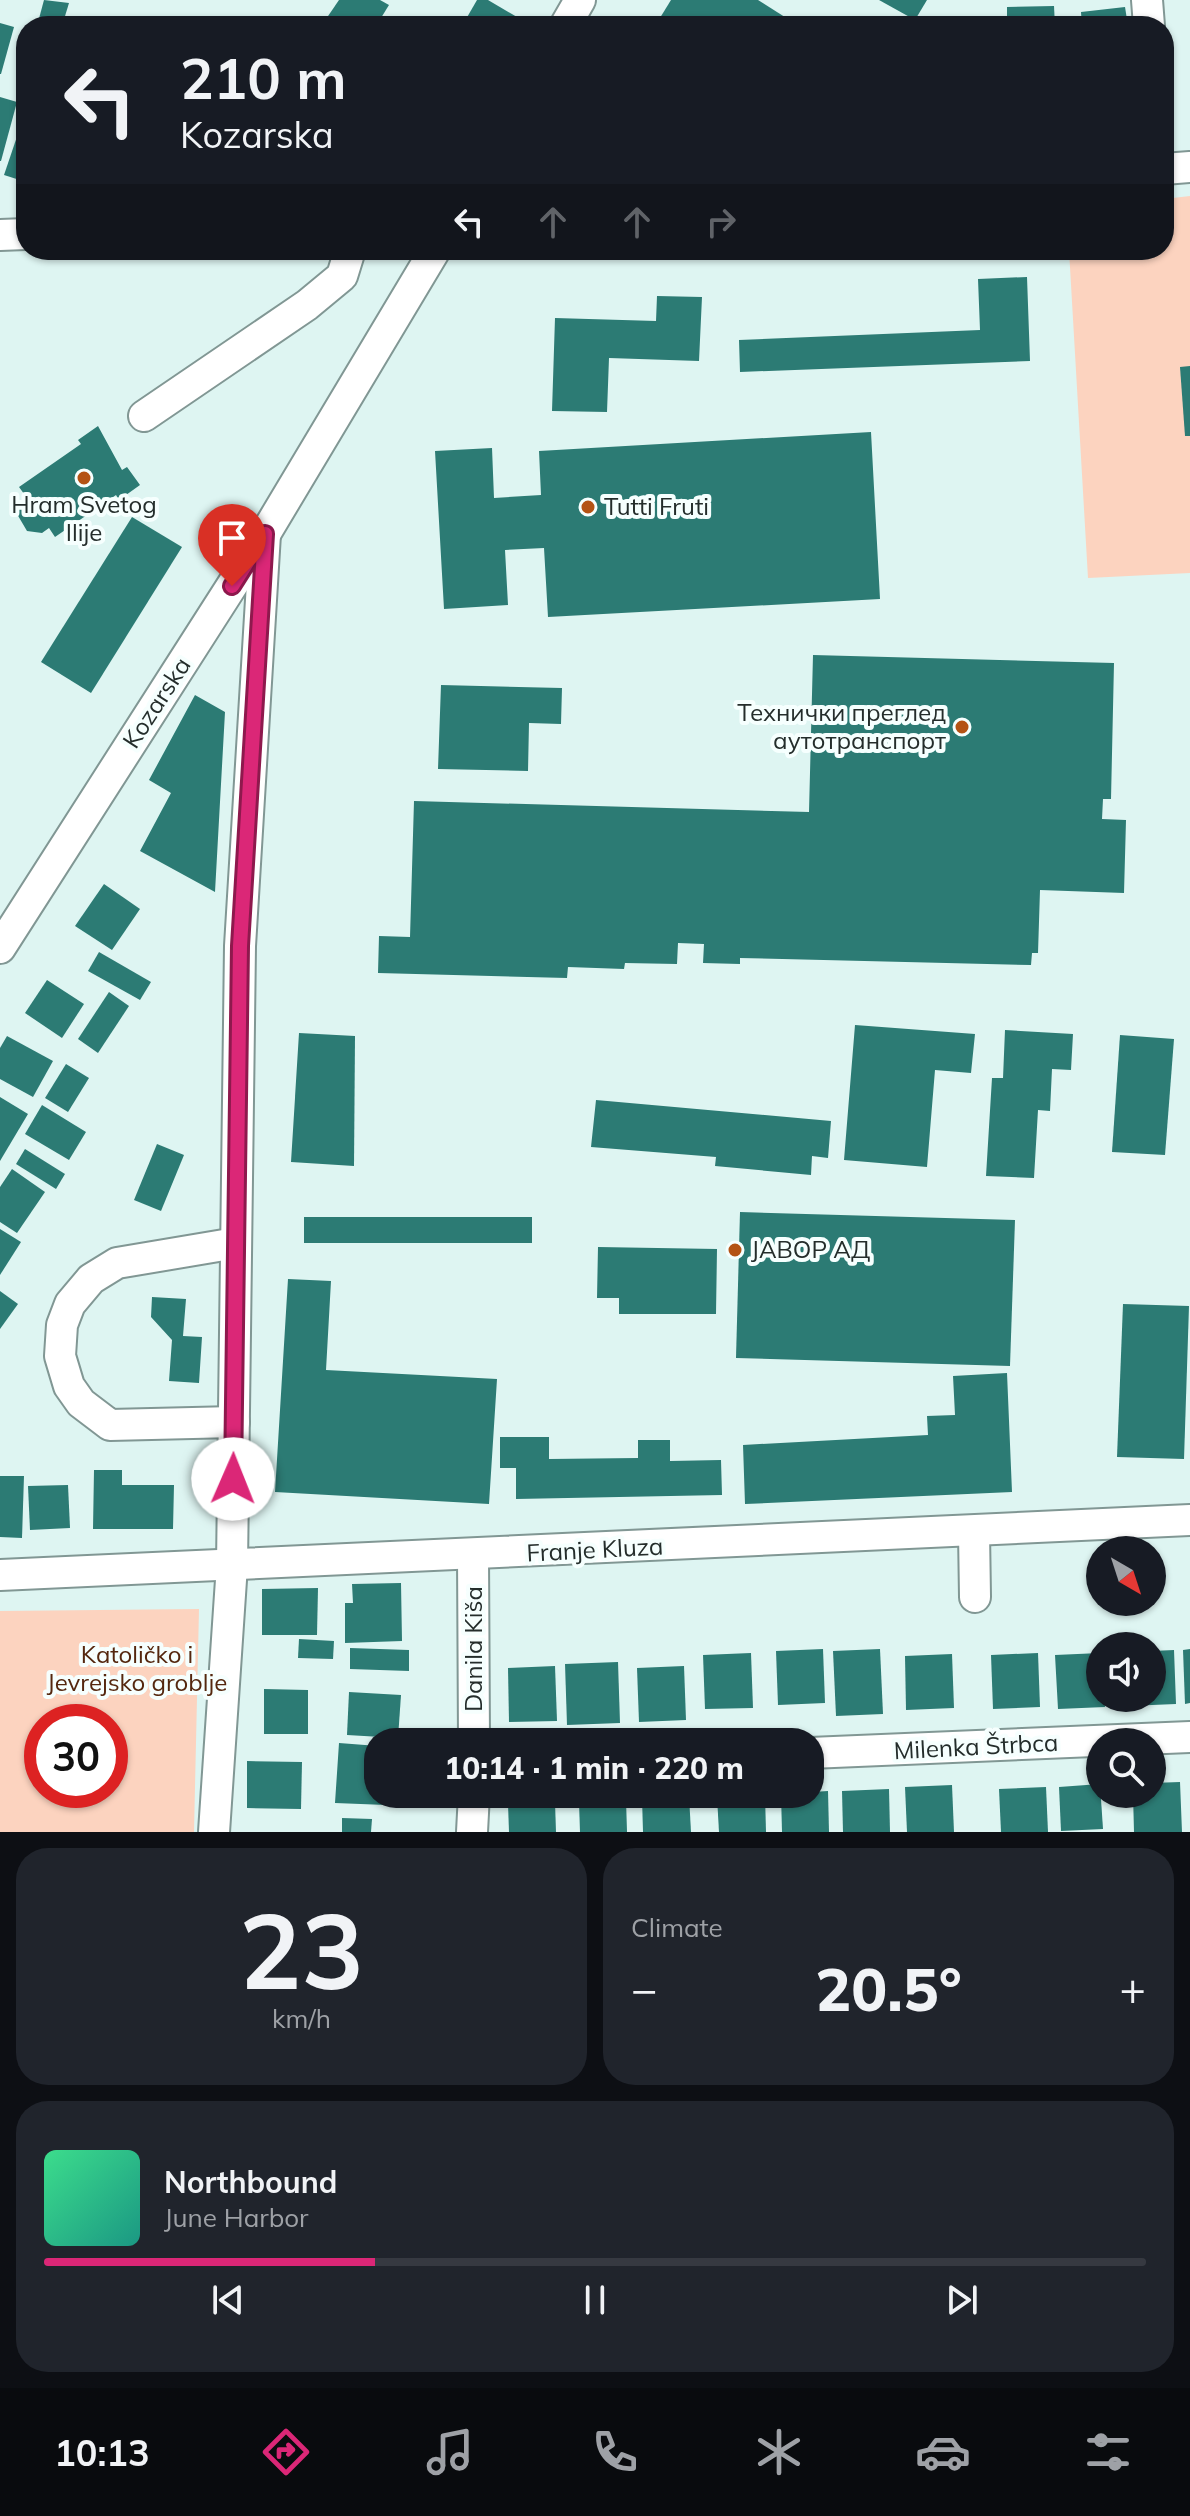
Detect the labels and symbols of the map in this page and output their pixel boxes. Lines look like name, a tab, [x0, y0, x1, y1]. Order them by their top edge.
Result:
marker: Hram Svetog Ilije	[75, 469, 93, 487]
place label: Hram Svetog Ilije	[11, 489, 157, 547]
place label: Tutti Fruti	[604, 491, 709, 521]
marker: Tutti Fruti	[579, 498, 597, 516]
pin	[198, 504, 266, 586]
street label: Kozarska	[116, 651, 197, 754]
place label: Технички преглед аутотранспорт	[737, 697, 946, 755]
marker: Технички преглед аутотранспорт	[953, 718, 971, 736]
place label: ЈАВОР АД	[751, 1234, 870, 1264]
marker: ЈАВОР АД	[726, 1241, 744, 1259]
position arrow	[191, 1437, 275, 1521]
street label: Franje Kluza	[526, 1530, 664, 1568]
north arrow	[1086, 1536, 1166, 1616]
street label: Danila Kiša	[458, 1586, 488, 1712]
park label: Katoličko i Jevrejsko groblje	[47, 1639, 227, 1697]
speed limit sign: 30	[24, 1704, 128, 1808]
street label: Milenka Štrbca	[893, 1727, 1059, 1765]

